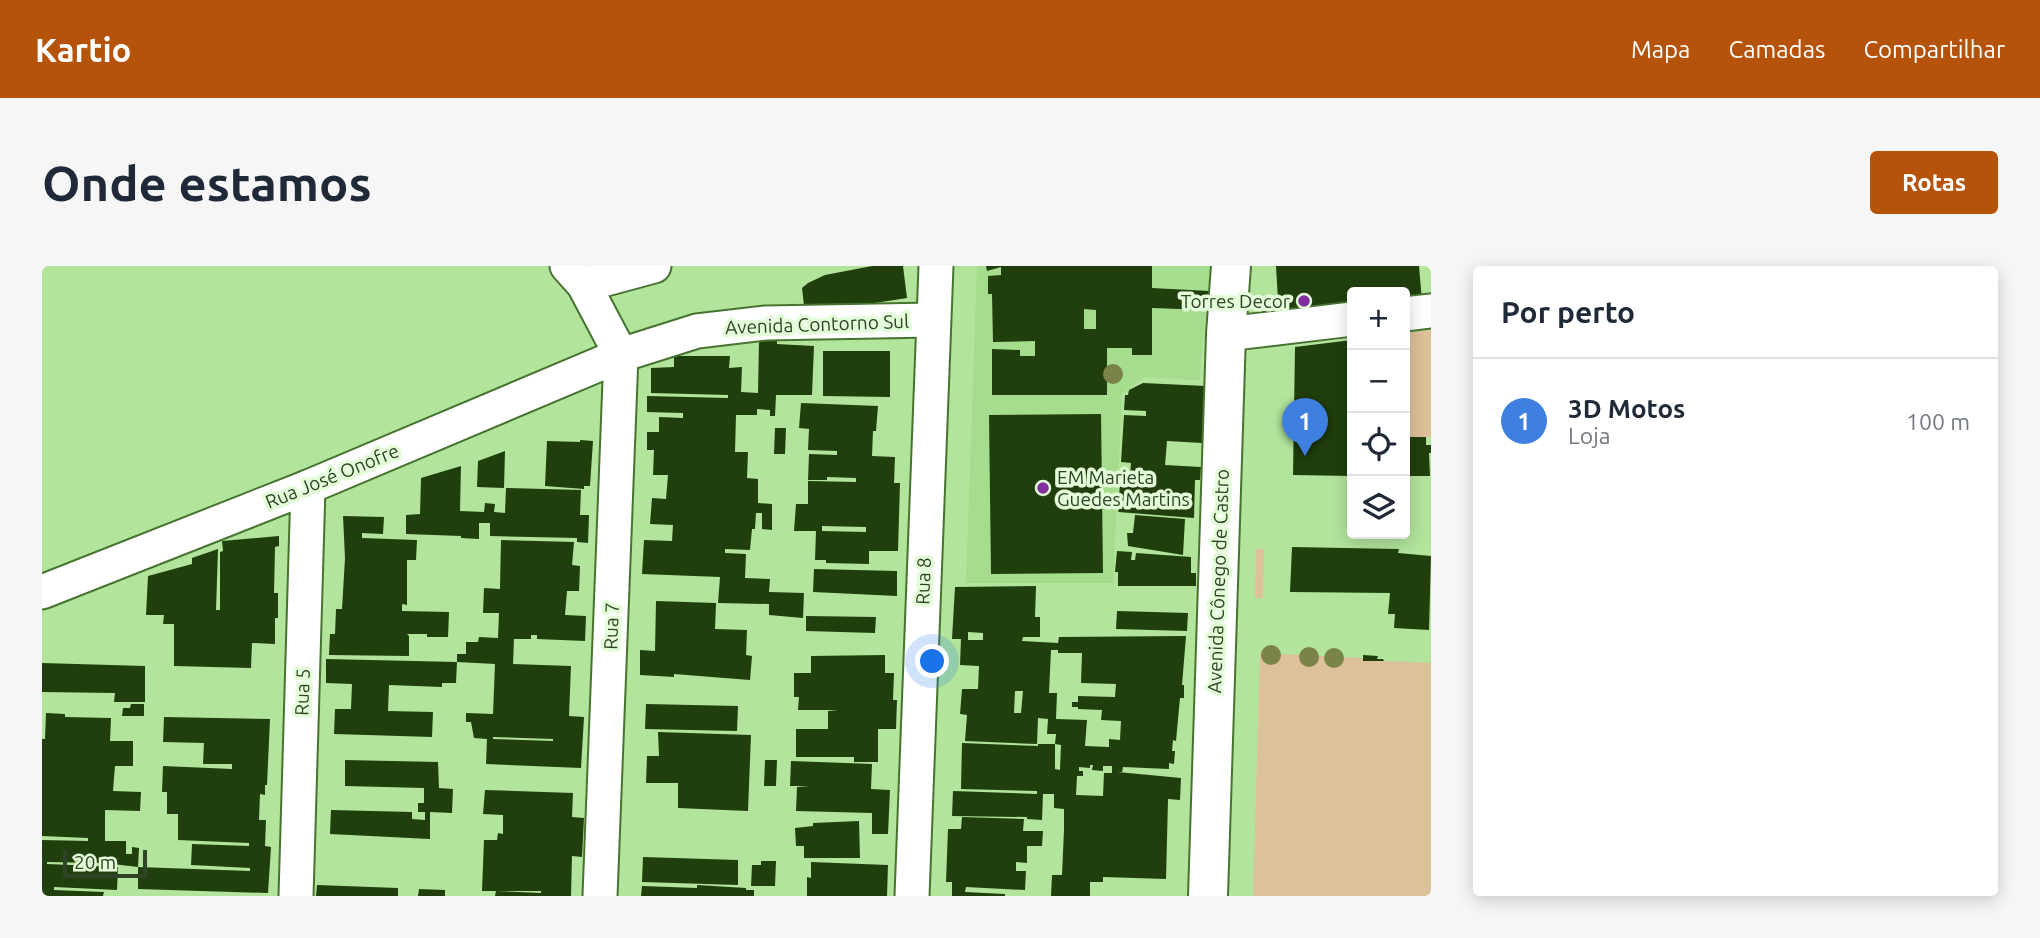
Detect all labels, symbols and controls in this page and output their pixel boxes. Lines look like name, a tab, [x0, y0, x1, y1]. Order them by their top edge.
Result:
text: Kartio	[35, 31, 131, 68]
text: Mapa	[1631, 36, 1690, 63]
text: Camadas	[1728, 36, 1825, 63]
text: Compartilhar	[1863, 36, 2005, 63]
button: Rotas	[1870, 151, 1998, 214]
text: Onde estamos	[42, 155, 372, 210]
map controls	[1347, 287, 1410, 539]
button: +	[1347, 287, 1410, 350]
place label: Torres Decor	[1181, 290, 1290, 312]
marker: Torres Decor	[1296, 293, 1312, 309]
text: Por perto	[1501, 295, 1635, 329]
street label: Avenida Contorno Sul	[725, 310, 909, 338]
button: −	[1347, 350, 1410, 413]
text: 3D Motos	[1568, 394, 1685, 423]
pin: 1	[1282, 398, 1328, 456]
text: 1	[1518, 409, 1530, 434]
text: 100 m	[1906, 409, 1970, 434]
button: locate	[1347, 413, 1410, 476]
text: Loja	[1568, 423, 1611, 448]
street label: Rua José Onofre	[262, 439, 402, 513]
place label: EM Marieta Guedes Martins	[1057, 466, 1190, 510]
street label: Avenida Cônego de Castro	[1203, 468, 1233, 694]
button: layers	[1347, 476, 1410, 539]
marker: EM Marieta Guedes Martins	[1035, 480, 1051, 496]
street label: Rua 8	[911, 557, 935, 605]
street label: Rua 7	[599, 602, 623, 650]
your location	[915, 644, 949, 678]
street label: Rua 5	[290, 668, 314, 716]
scale bar	[63, 847, 147, 879]
text: 20 m	[74, 851, 116, 873]

